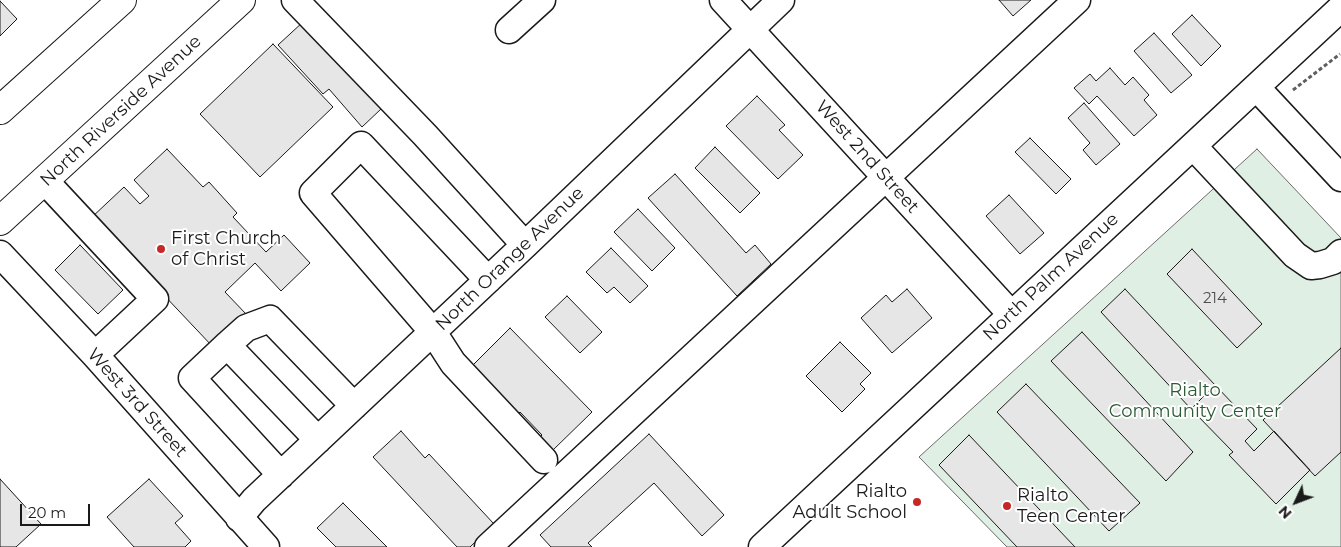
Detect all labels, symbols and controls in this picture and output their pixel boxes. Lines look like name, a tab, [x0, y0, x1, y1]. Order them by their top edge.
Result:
street label: North Riverside Avenue	[36, 31, 206, 191]
street label: West 2nd Street	[811, 96, 923, 218]
street label: North Orange Avenue	[431, 183, 589, 335]
street label: North Palm Avenue	[979, 209, 1123, 345]
place label: First Church of Christ	[171, 228, 281, 270]
marker: First Church of Christ	[155, 243, 167, 255]
house number: 214	[1203, 290, 1227, 308]
street label: West 3rd Street	[82, 344, 192, 462]
park label: Rialto Community Center	[1109, 380, 1281, 422]
north arrow	[1271, 477, 1321, 527]
place label: Rialto Adult School	[793, 481, 907, 524]
place label: Rialto Teen Center	[1017, 485, 1125, 528]
scale bar	[22, 494, 92, 526]
marker: Rialto Adult School	[911, 496, 923, 508]
marker: Rialto Teen Center	[1001, 500, 1013, 512]
text: N	[1275, 502, 1295, 523]
text: 20 m	[28, 503, 66, 522]

